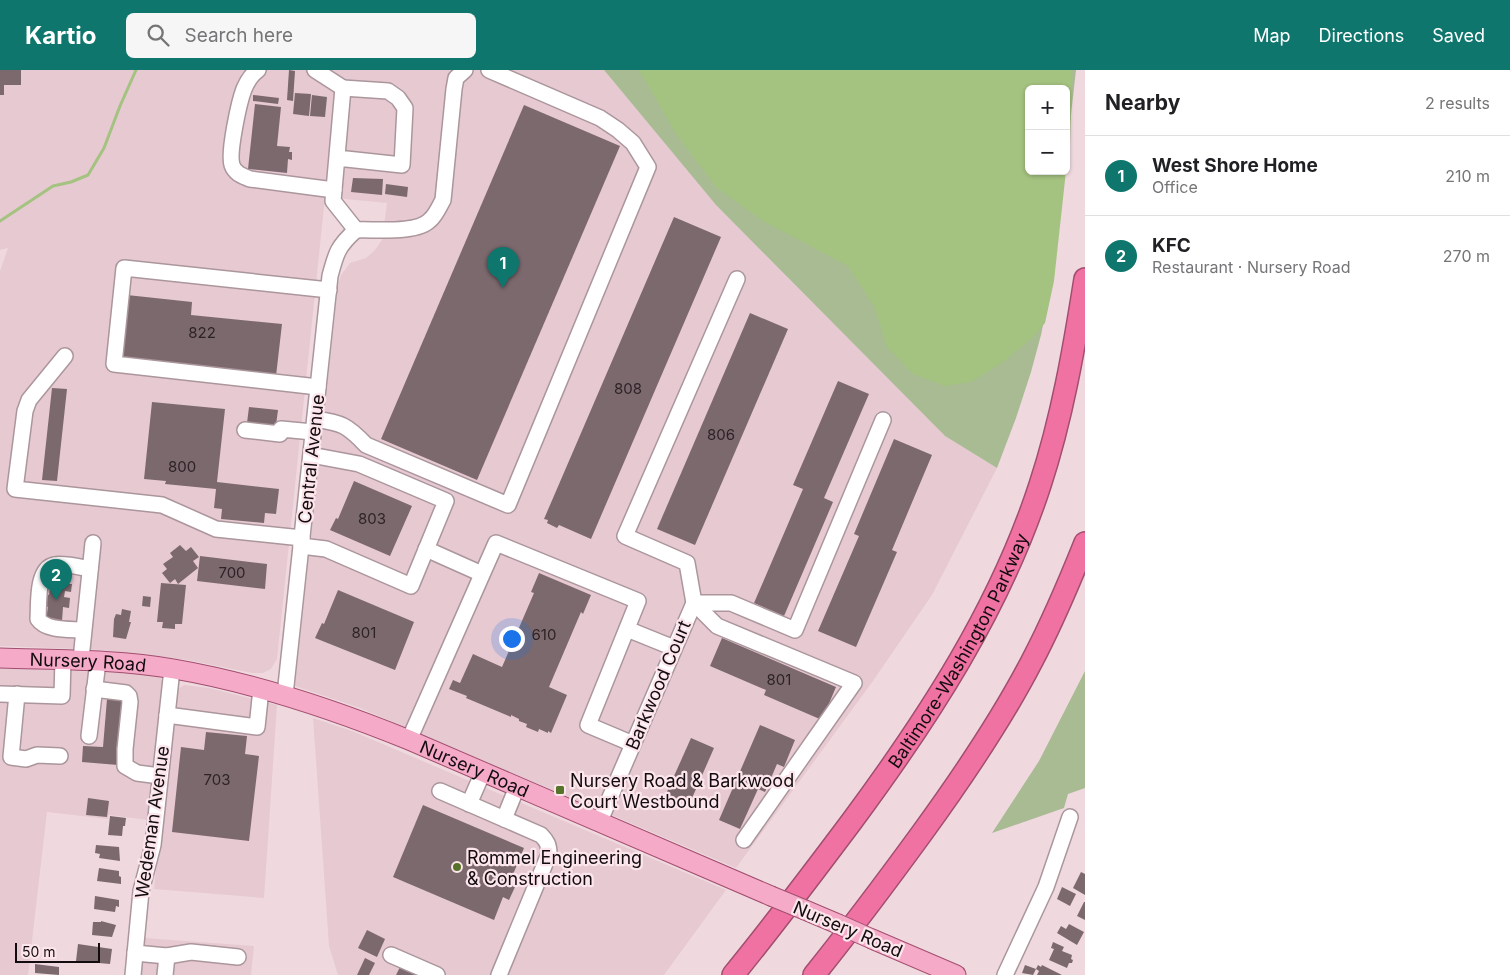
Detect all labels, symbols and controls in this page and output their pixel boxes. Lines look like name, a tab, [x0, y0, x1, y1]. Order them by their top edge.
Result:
search box	[126, 13, 476, 58]
text: Kartio	[25, 21, 96, 50]
icon: search	[144, 21, 172, 49]
text: Search here	[184, 24, 293, 47]
text: Map	[1253, 25, 1291, 46]
text: Directions	[1319, 25, 1404, 46]
text: Saved	[1432, 25, 1485, 46]
map controls	[1025, 85, 1070, 175]
button: +	[1025, 85, 1070, 130]
text: Nearby	[1105, 90, 1180, 115]
text: 2 results	[1425, 93, 1490, 113]
button: −	[1025, 130, 1070, 175]
text: West Shore Home	[1152, 154, 1318, 177]
text: 1	[1118, 166, 1124, 186]
text: 210 m	[1445, 166, 1490, 186]
text: Office	[1152, 177, 1198, 197]
text: KFC	[1152, 234, 1191, 257]
text: 2	[1116, 246, 1126, 266]
text: 270 m	[1443, 246, 1490, 266]
pin: 1	[487, 247, 519, 288]
text: Restaurant · Nursery Road	[1152, 257, 1351, 277]
house number: 822	[188, 323, 216, 342]
house number: 808	[614, 379, 642, 398]
street label: Central Avenue	[294, 393, 328, 525]
house number: 806	[707, 425, 735, 444]
house number: 800	[168, 457, 196, 476]
house number: 803	[358, 509, 386, 528]
street label: Baltimore-Washington Parkway	[883, 530, 1032, 772]
pin: 2	[40, 559, 72, 600]
house number: 700	[218, 563, 246, 582]
street label: Barkwood Court	[621, 617, 695, 753]
house number: 801	[352, 623, 376, 642]
house number: 610	[532, 625, 556, 644]
your location	[499, 626, 525, 652]
street label: Nursery Road	[29, 648, 147, 675]
house number: 801	[767, 670, 791, 689]
street label: Nursery Road	[417, 736, 532, 801]
street label: Wedeman Avenue	[131, 744, 173, 900]
house number: 703	[204, 770, 230, 789]
place label: Nursery Road & Barkwood Court Westbound	[570, 770, 794, 812]
marker: Nursery Road & Barkwood Court Westbound	[554, 784, 566, 796]
place label: Rommel Engineering & Construction	[467, 847, 642, 889]
marker: Rommel Engineering & Construction	[451, 861, 463, 873]
street label: Nursery Road	[790, 897, 906, 961]
scale bar	[15, 940, 100, 963]
text: 50 m	[22, 943, 56, 960]

